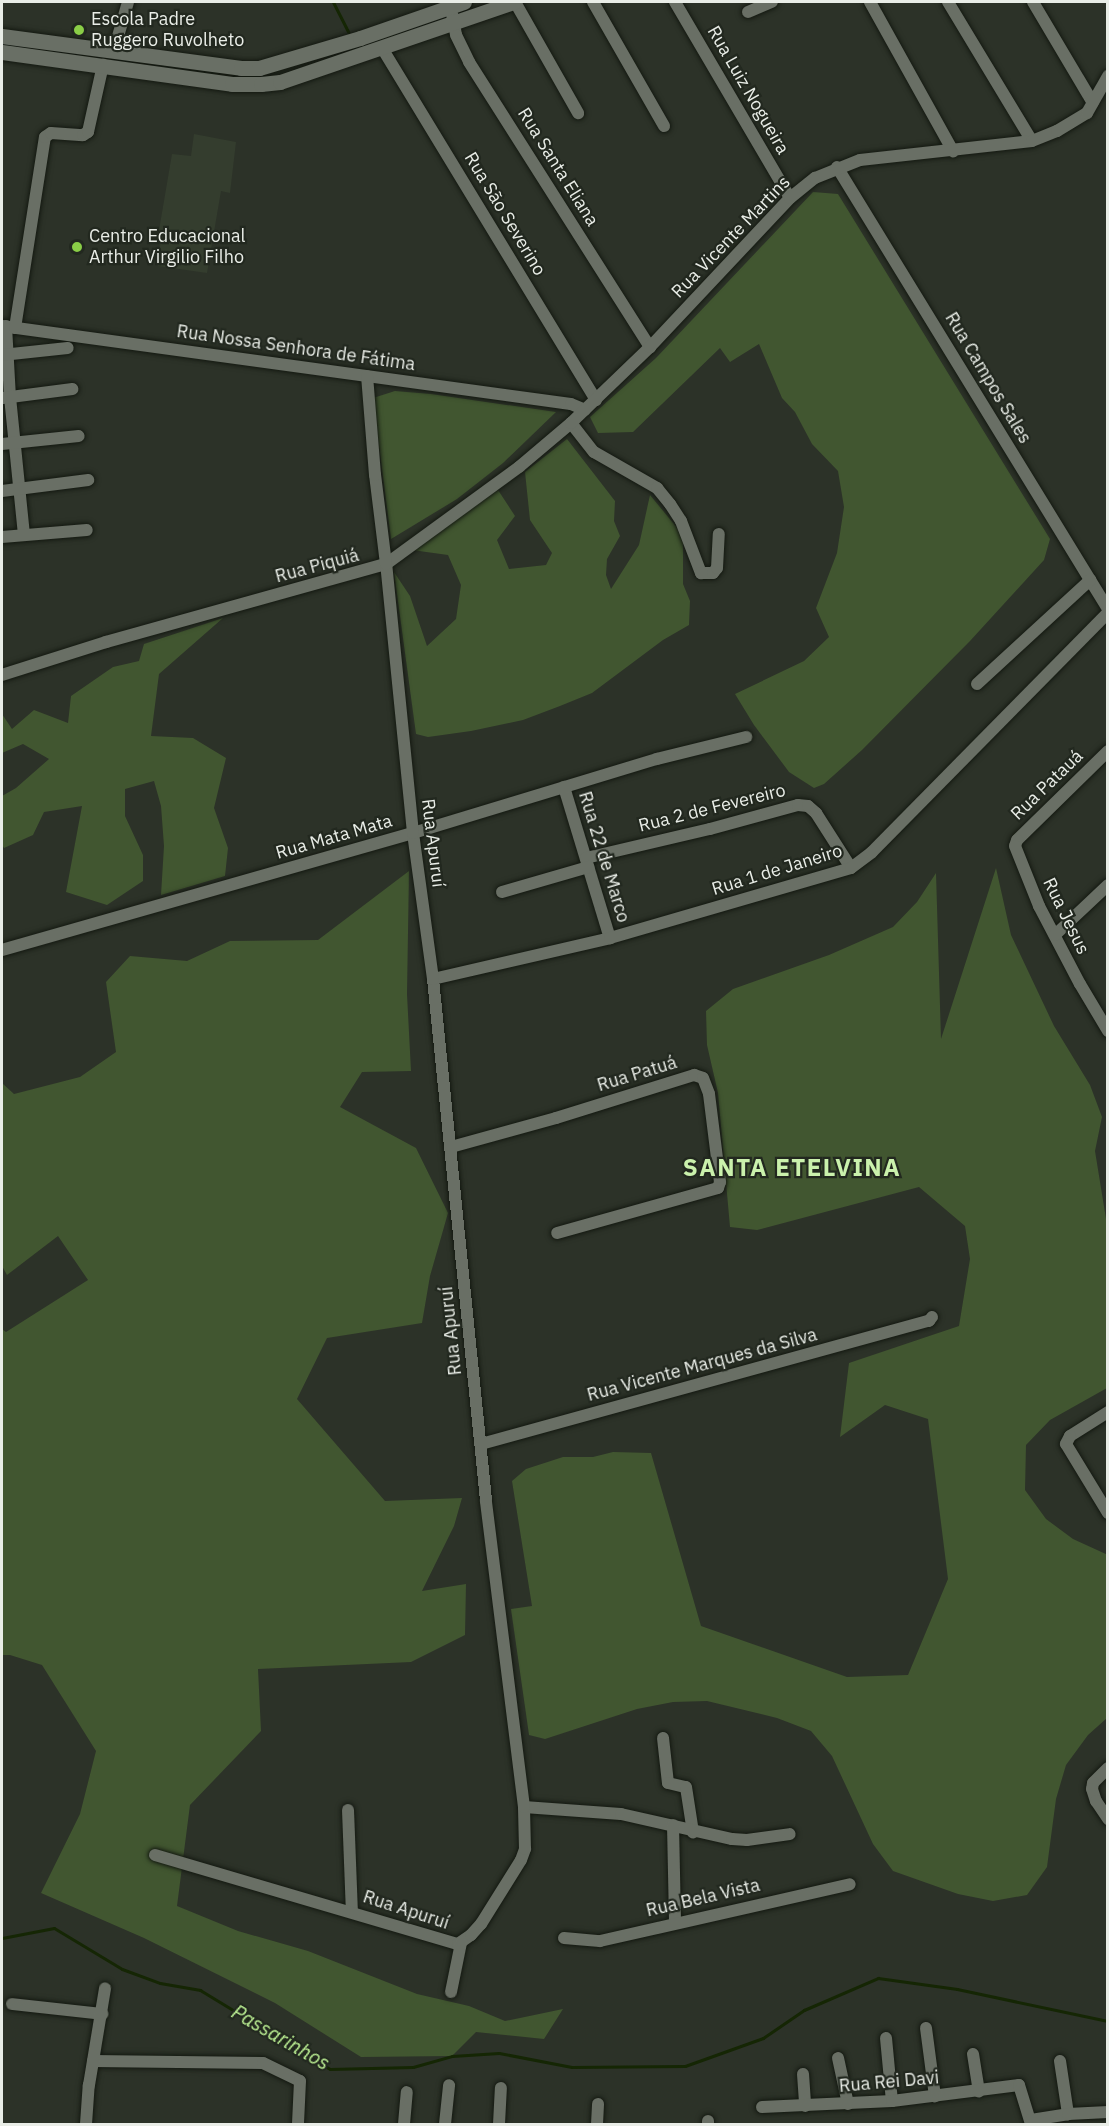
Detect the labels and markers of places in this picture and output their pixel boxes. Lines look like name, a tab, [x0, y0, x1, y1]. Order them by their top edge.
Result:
place label: Escola Padre Ruggero Ruvolheto	[91, 9, 244, 52]
marker: Escola Padre Ruggero Ruvolheto	[72, 23, 86, 37]
place label: Centro Educacional Arthur Virgilio Filho	[89, 226, 245, 268]
marker: Centro Educacional Arthur Virgilio Filho	[70, 240, 84, 254]

